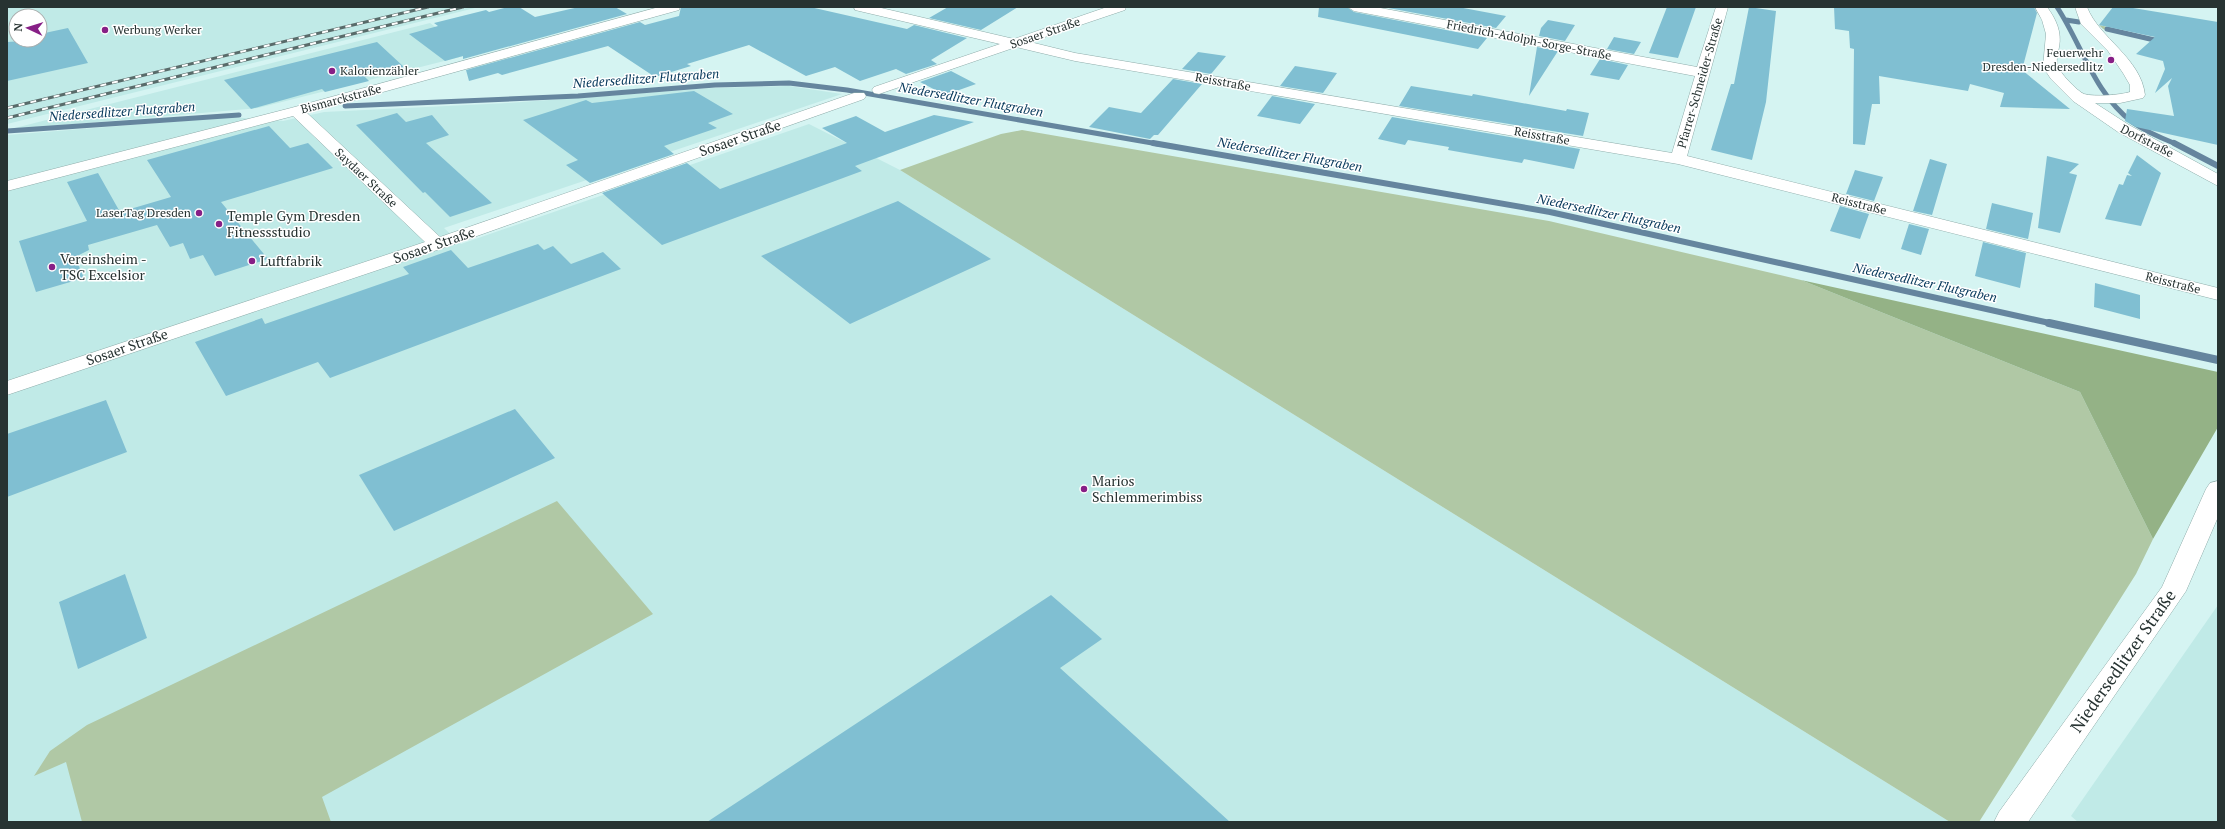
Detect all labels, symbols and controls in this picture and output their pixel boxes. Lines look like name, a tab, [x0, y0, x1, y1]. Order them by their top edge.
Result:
north arrow	[8, 8, 48, 48]
street label: Sosaer Straße	[1008, 14, 1082, 52]
street label: Friedrich-Adolph-Sorge-Straße	[1446, 16, 1613, 63]
street label: Pfarrer-Schneider-Straße	[1674, 16, 1725, 150]
text: N	[11, 22, 25, 32]
place label: Werbung Werker	[113, 22, 202, 37]
marker: Werbung Werker	[100, 25, 110, 35]
place label: Feuerwehr Dresden-Niedersedlitz	[1983, 45, 2103, 74]
marker: Feuerwehr Dresden-Niedersedlitz	[2106, 55, 2116, 65]
place label: Kalorienzähler	[340, 63, 419, 78]
water label: Niedersedlitzer Flutgraben	[571, 64, 720, 92]
marker: Kalorienzähler	[327, 66, 337, 76]
street label: Reisstraße	[1194, 69, 1252, 94]
water label: Niedersedlitzer Flutgraben	[896, 77, 1045, 121]
street label: Bismarckstraße	[299, 81, 383, 117]
water label: Niedersedlitzer Flutgraben	[47, 97, 196, 125]
street label: Sosaer Straße	[696, 115, 783, 160]
street label: Dorfstraße	[2118, 121, 2176, 160]
street label: Reisstraße	[1513, 123, 1571, 148]
water label: Niedersedlitzer Flutgraben	[1215, 132, 1364, 176]
street label: Saydaer Straße	[332, 145, 401, 210]
water label: Niedersedlitzer Flutgraben	[1534, 189, 1683, 237]
street label: Reisstraße	[1830, 189, 1888, 218]
place label: LaserTag Dresden	[96, 205, 191, 220]
place label: Temple Gym Dresden Fitnessstudio	[227, 206, 361, 241]
marker: LaserTag Dresden	[194, 208, 204, 218]
marker: Temple Gym Dresden Fitnessstudio	[214, 219, 224, 229]
street label: Sosaer Straße	[390, 222, 477, 267]
place label: Vereinsheim - TSC Excelsior	[60, 249, 147, 284]
place label: Luftfabrik	[260, 251, 323, 270]
marker: Luftfabrik	[247, 256, 257, 266]
water label: Niedersedlitzer Flutgraben	[1850, 258, 1999, 306]
marker: Vereinsheim - TSC Excelsior	[47, 262, 57, 272]
street label: Reisstraße	[2144, 268, 2202, 297]
street label: Sosaer Straße	[83, 324, 170, 369]
place label: Marios Schlemmerimbiss	[1092, 471, 1202, 506]
marker: Marios Schlemmerimbiss	[1079, 484, 1089, 494]
street label: Niedersedlitzer Straße	[2064, 585, 2181, 737]

